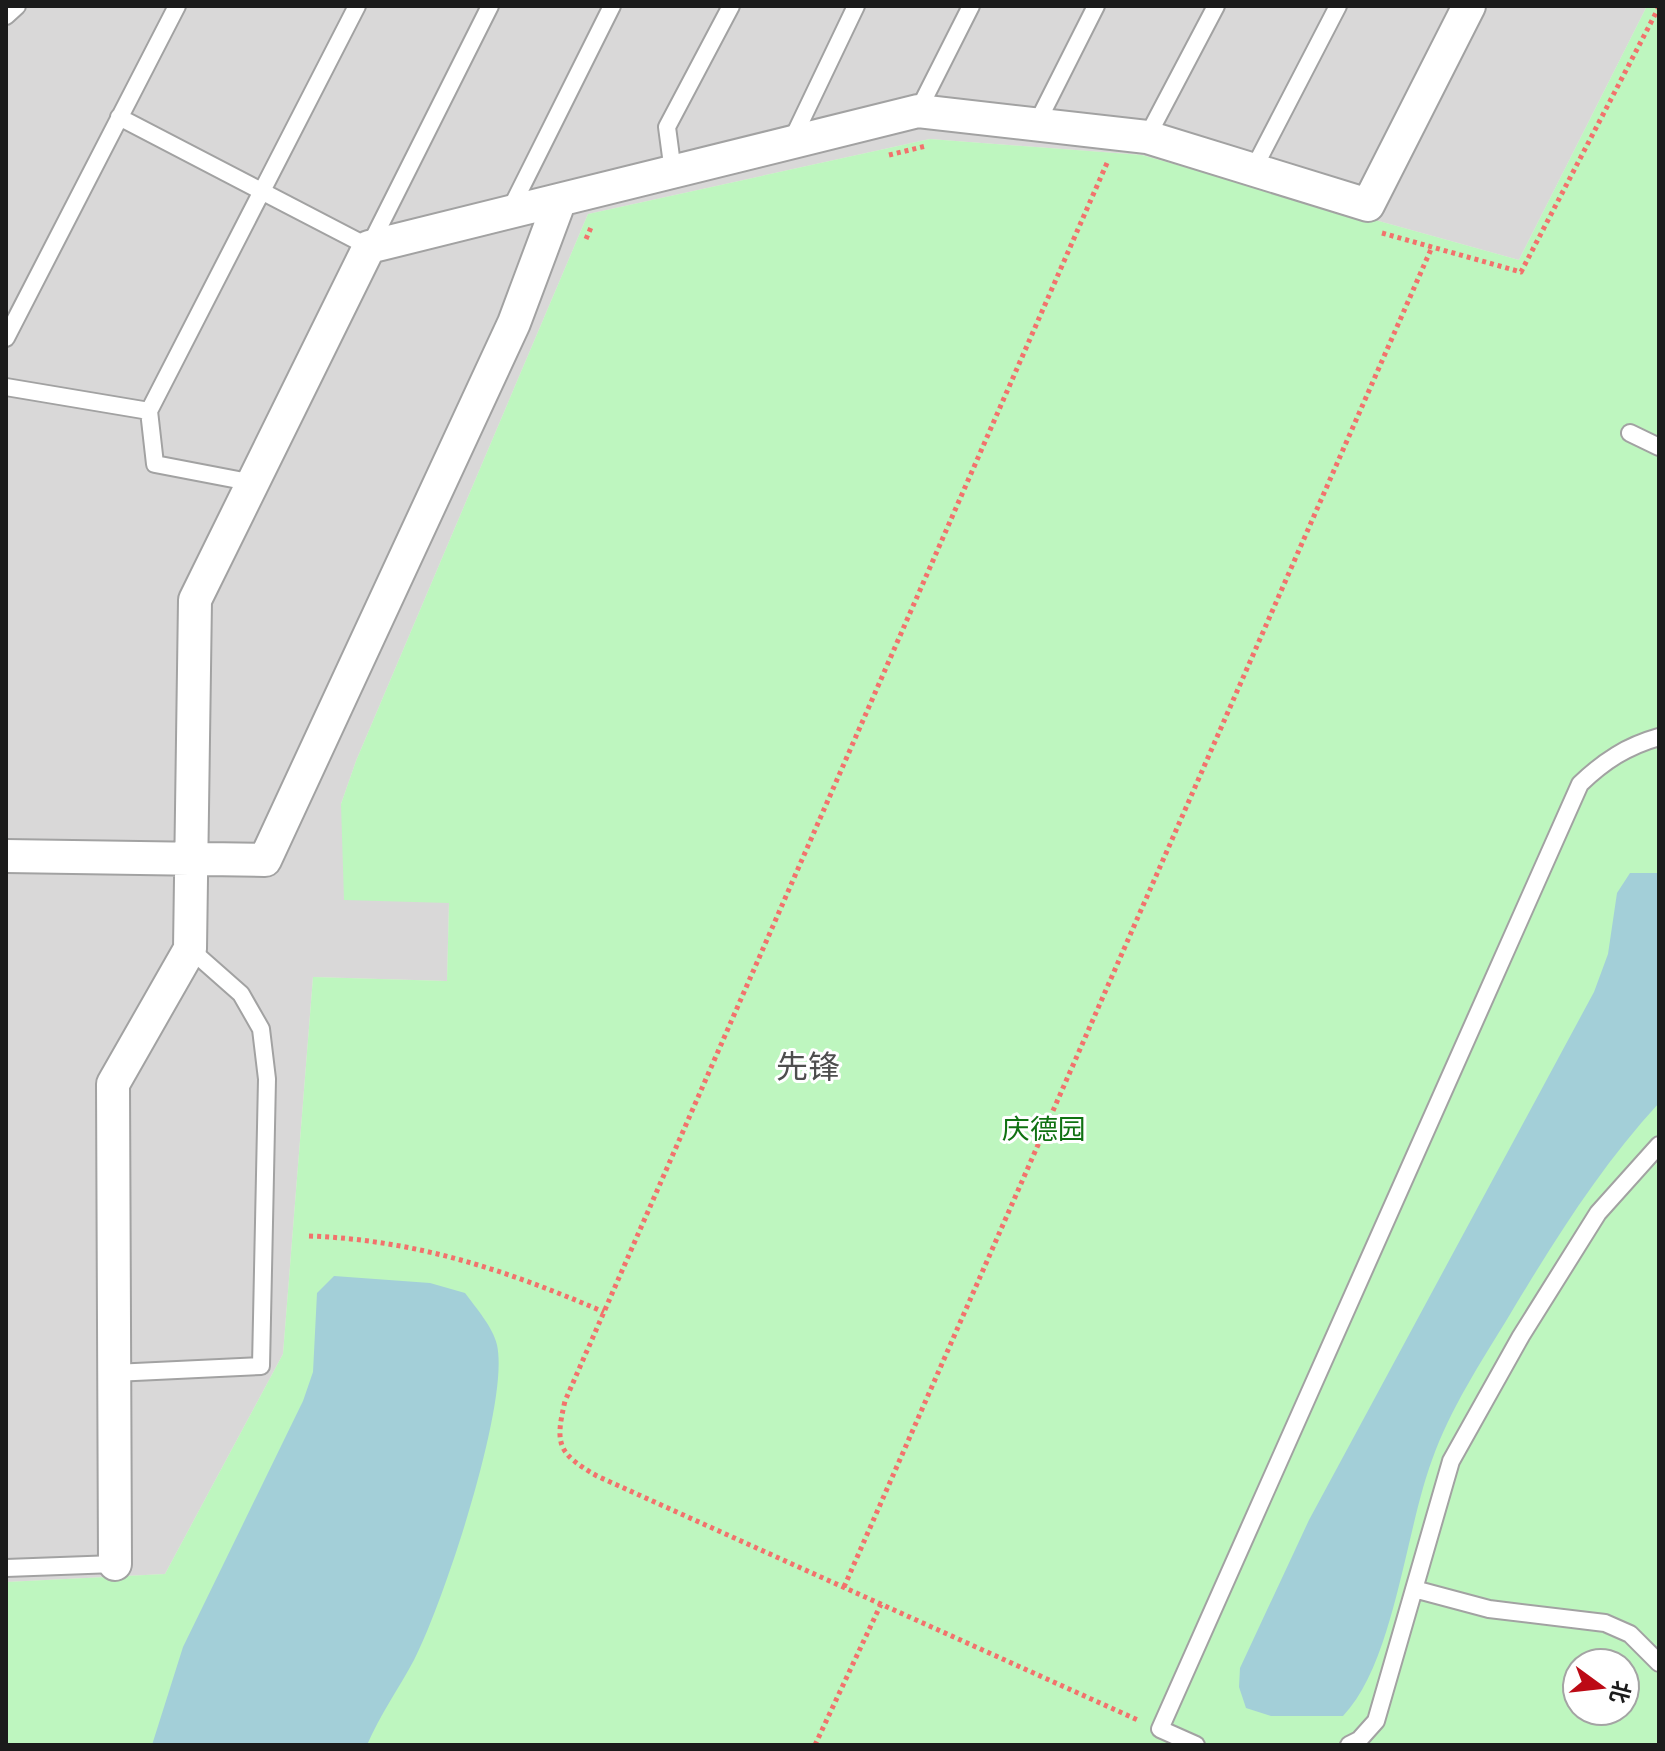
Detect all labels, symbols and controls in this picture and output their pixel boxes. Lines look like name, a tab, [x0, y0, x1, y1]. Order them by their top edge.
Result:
district label: 先锋	[776, 1048, 840, 1086]
park label: 庆德园	[1002, 1113, 1086, 1146]
north arrow	[1561, 1647, 1641, 1727]
text: 北	[1605, 1678, 1635, 1706]

